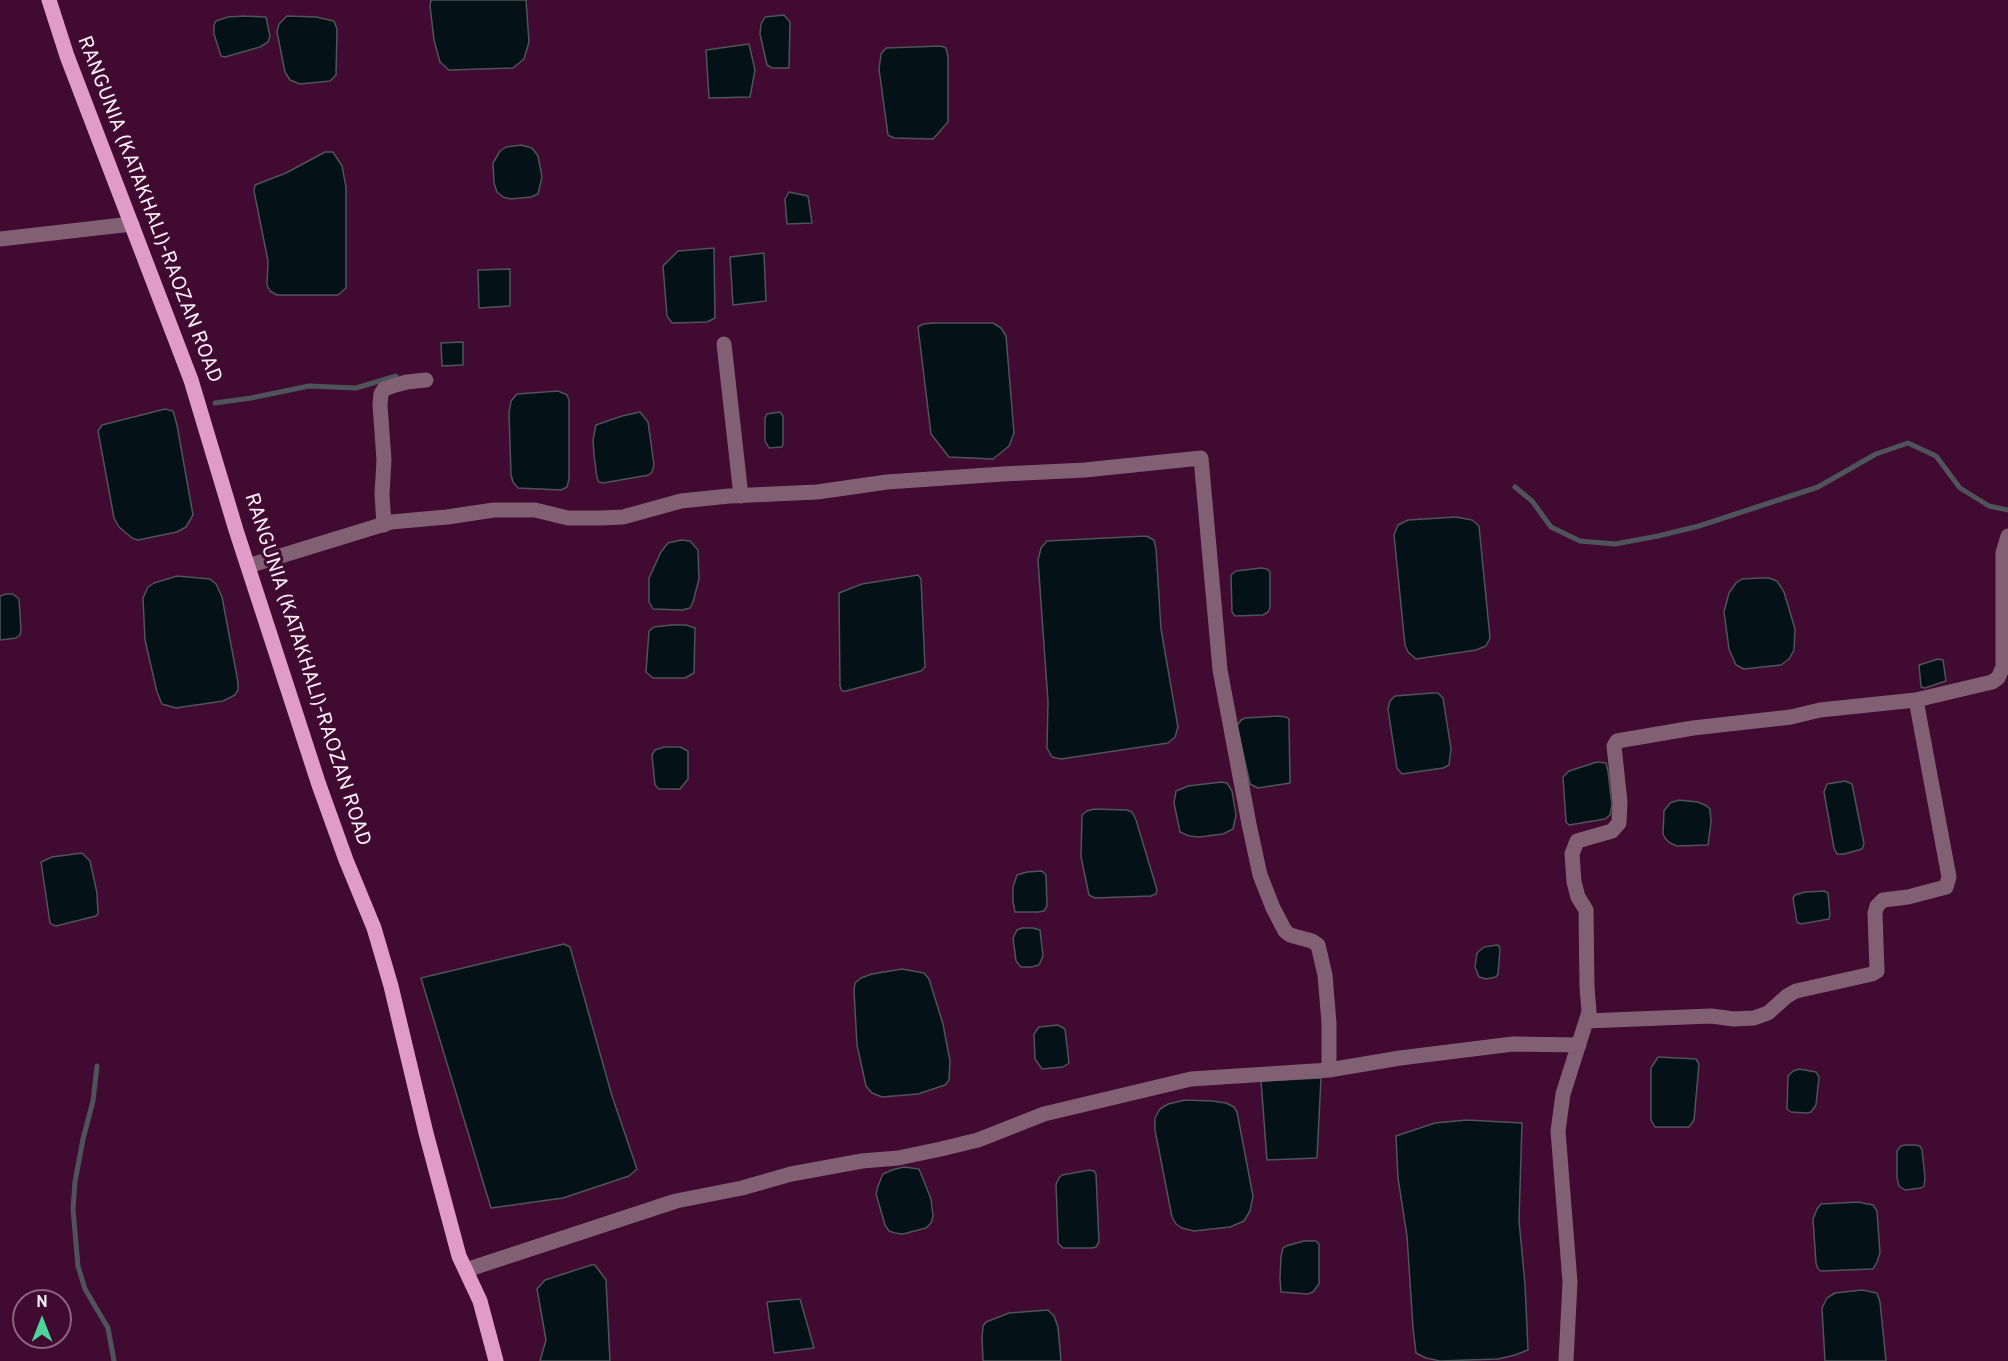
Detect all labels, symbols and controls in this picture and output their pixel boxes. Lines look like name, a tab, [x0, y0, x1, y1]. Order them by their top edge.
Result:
street label: RANGUNIA (KATAKHALI)-RAOZAN ROAD	[71, 33, 225, 387]
street label: RANGUNIA (KATAKHALI)-RAOZAN ROAD	[237, 491, 375, 849]
north arrow	[12, 1289, 72, 1349]
text: N	[36, 1293, 48, 1313]

